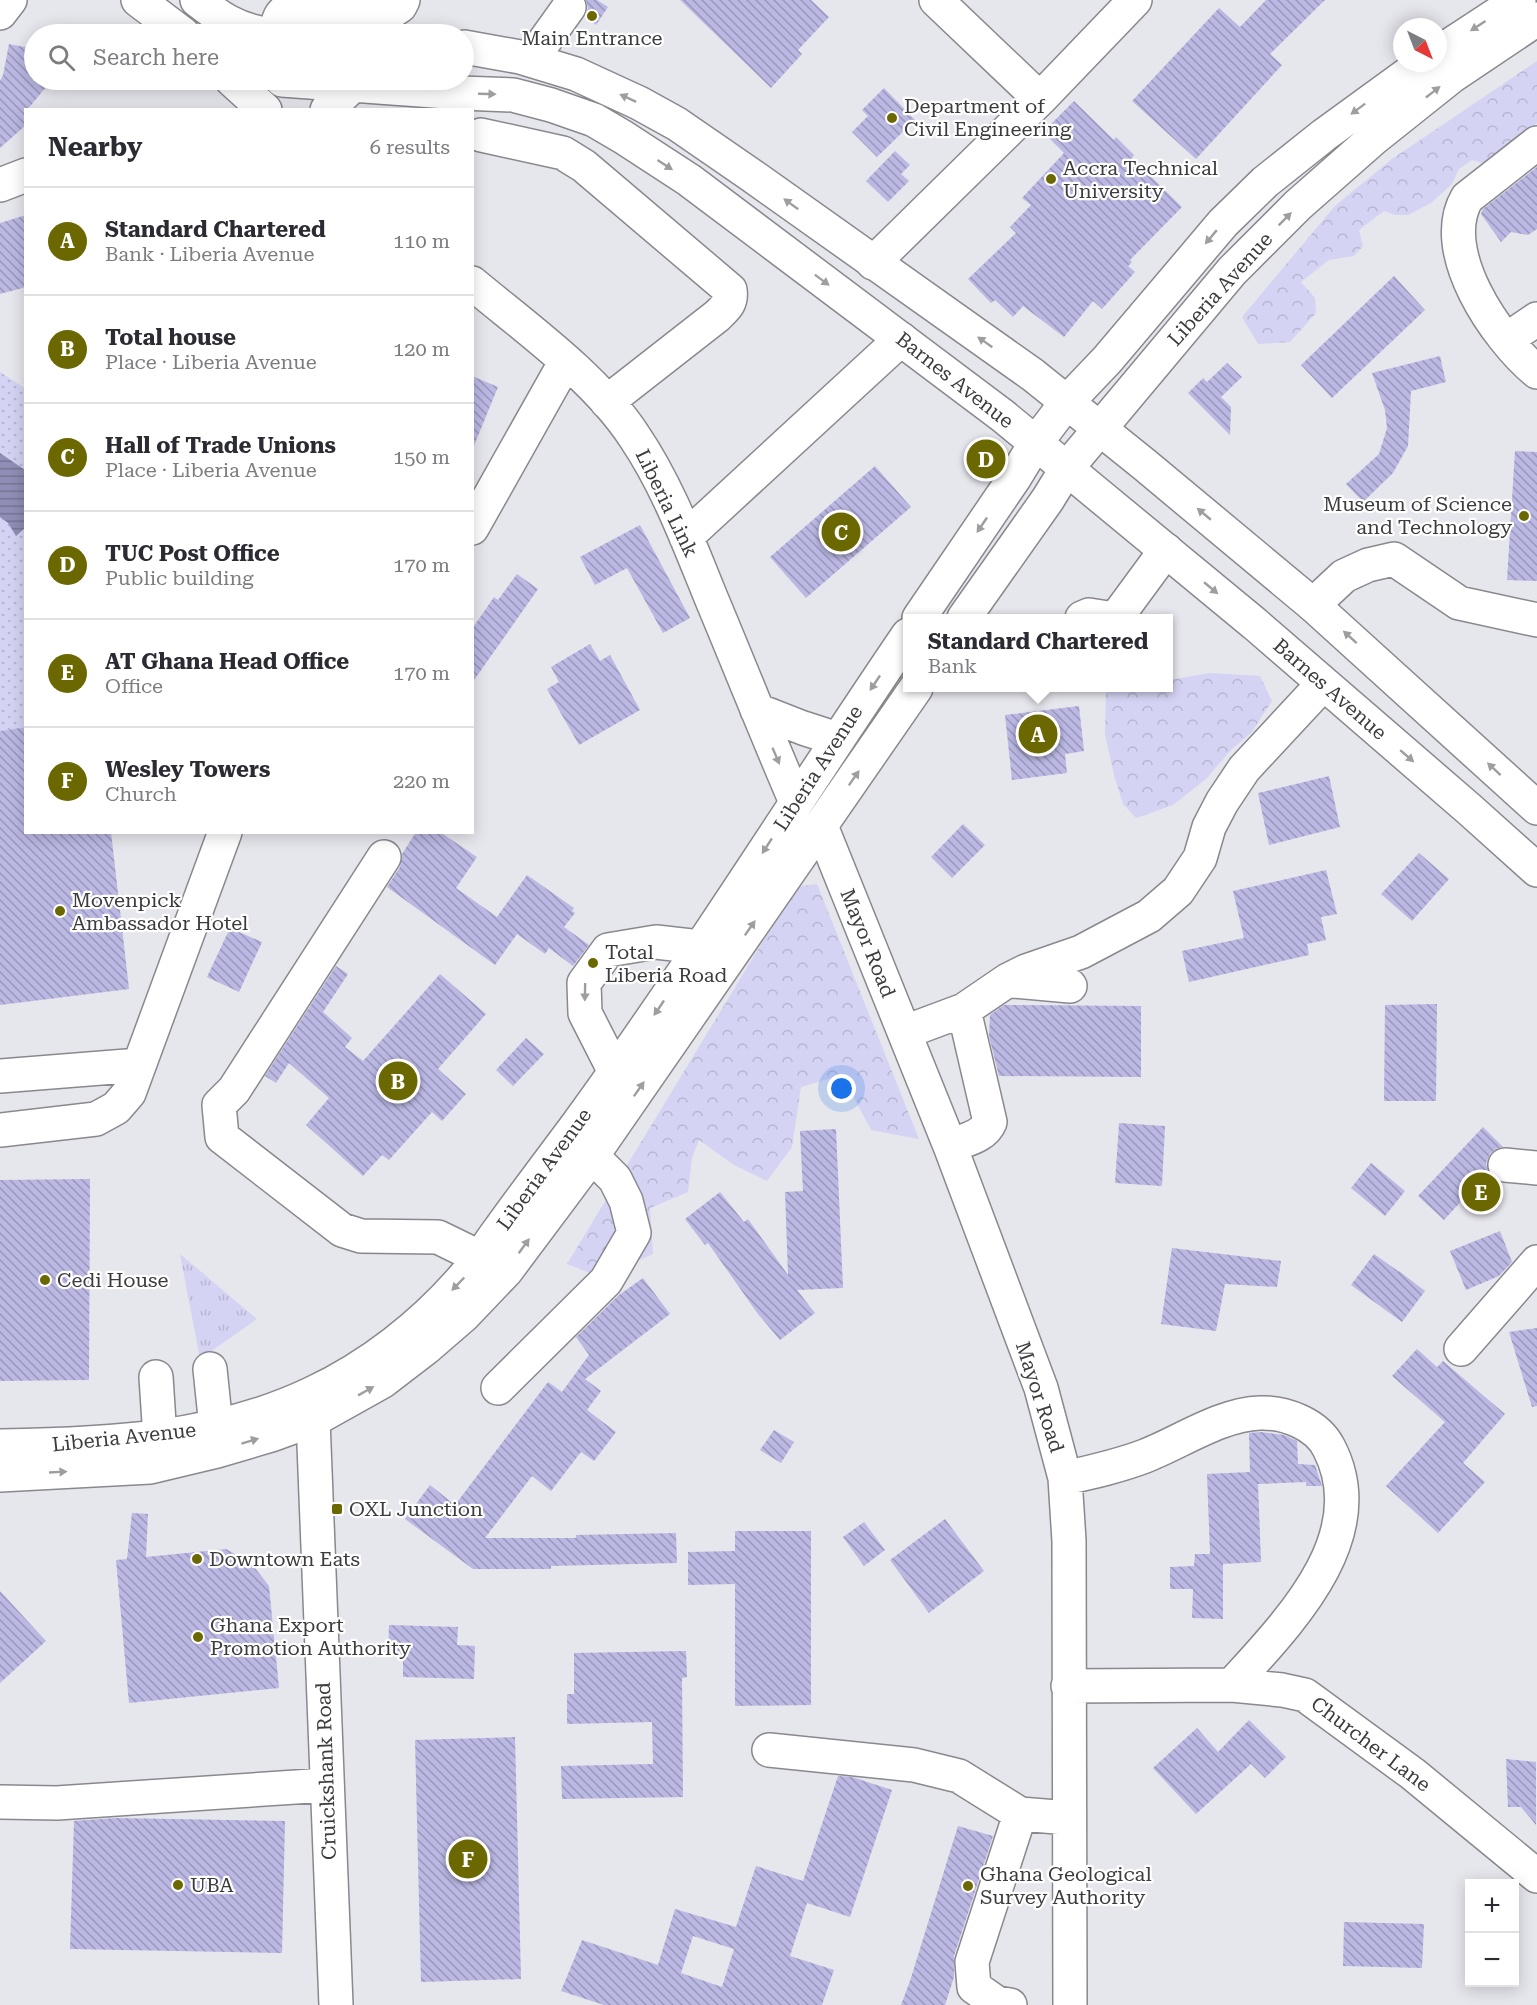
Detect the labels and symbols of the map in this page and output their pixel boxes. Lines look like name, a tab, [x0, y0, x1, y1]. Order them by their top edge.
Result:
marker: Main Entrance	[585, 9, 599, 23]
north arrow	[1393, 18, 1447, 72]
one-way arrow	[1470, 21, 1487, 32]
place label: Main Entrance	[521, 26, 663, 50]
one-way arrow	[1425, 85, 1441, 98]
one-way arrow	[477, 90, 496, 99]
one-way arrow	[620, 94, 637, 103]
place label: Department of Civil Engineering	[904, 94, 1072, 141]
one-way arrow	[1351, 103, 1366, 115]
marker: Department of Civil Engineering	[885, 111, 899, 125]
place label: Accra Technical University	[1063, 156, 1218, 203]
one-way arrow	[657, 159, 674, 170]
marker: Accra Technical University	[1044, 172, 1058, 186]
one-way arrow	[784, 199, 799, 211]
one-way arrow	[1278, 211, 1292, 226]
street label: Liberia Avenue	[1163, 227, 1277, 351]
one-way arrow	[1205, 229, 1218, 245]
one-way arrow	[814, 274, 830, 286]
street label: Barnes Avenue	[891, 327, 1019, 433]
one-way arrow	[977, 336, 993, 348]
pin: D	[966, 436, 1006, 482]
street label: Liberia Link	[631, 445, 704, 561]
place label: Museum of Science and Technology	[1323, 492, 1512, 539]
one-way arrow	[1196, 507, 1212, 520]
marker: Museum of Science and Technology	[1517, 509, 1531, 523]
pin: C	[822, 510, 860, 554]
one-way arrow	[977, 517, 988, 533]
one-way arrow	[1204, 581, 1219, 593]
one-way arrow	[1342, 630, 1357, 644]
street label: Barnes Avenue	[1268, 633, 1392, 745]
one-way arrow	[869, 675, 880, 692]
street label: Liberia Avenue	[768, 701, 868, 835]
pin: A	[1018, 712, 1058, 756]
one-way arrow	[771, 747, 781, 765]
one-way arrow	[1399, 749, 1414, 762]
one-way arrow	[1487, 762, 1501, 776]
one-way arrow	[848, 770, 859, 786]
one-way arrow	[761, 837, 773, 853]
street label: Mayor Road	[835, 885, 901, 1001]
place label: Movenpick Ambassador Hotel	[72, 888, 248, 935]
marker: Movenpick Ambassador Hotel	[53, 904, 67, 918]
one-way arrow	[744, 921, 756, 937]
place label: Total Liberia Road	[605, 940, 727, 987]
marker: Total Liberia Road	[586, 956, 600, 970]
one-way arrow	[580, 983, 590, 1002]
one-way arrow	[654, 1000, 665, 1016]
pin: B	[378, 1058, 418, 1104]
your location	[827, 1074, 856, 1103]
one-way arrow	[633, 1081, 645, 1097]
street label: Liberia Avenue	[492, 1103, 596, 1235]
pin: E	[1462, 1170, 1500, 1214]
one-way arrow	[518, 1238, 530, 1254]
place label: Cedi House	[57, 1268, 168, 1292]
marker: Cedi House	[38, 1273, 52, 1287]
one-way arrow	[451, 1277, 465, 1291]
street label: Mayor Road	[1011, 1338, 1069, 1456]
one-way arrow	[358, 1386, 375, 1396]
street label: Liberia Avenue	[51, 1417, 197, 1457]
one-way arrow	[241, 1436, 259, 1445]
one-way arrow	[49, 1467, 68, 1476]
place label: OXL Junction	[349, 1497, 483, 1521]
marker: OXL Junction	[330, 1502, 344, 1516]
place label: Downtown Eats	[209, 1547, 360, 1571]
marker: Downtown Eats	[190, 1552, 204, 1566]
place label: Ghana Export Promotion Authority	[210, 1613, 411, 1660]
marker: Ghana Export Promotion Authority	[191, 1630, 205, 1644]
street label: Cruickshank Road	[311, 1681, 341, 1860]
street label: Churcher Lane	[1307, 1691, 1435, 1797]
pin: F	[448, 1836, 488, 1882]
place label: Ghana Geological Survey Authority	[980, 1862, 1152, 1909]
place label: UBA	[190, 1873, 233, 1897]
marker: UBA	[171, 1878, 185, 1892]
marker: Ghana Geological Survey Authority	[961, 1879, 975, 1893]

